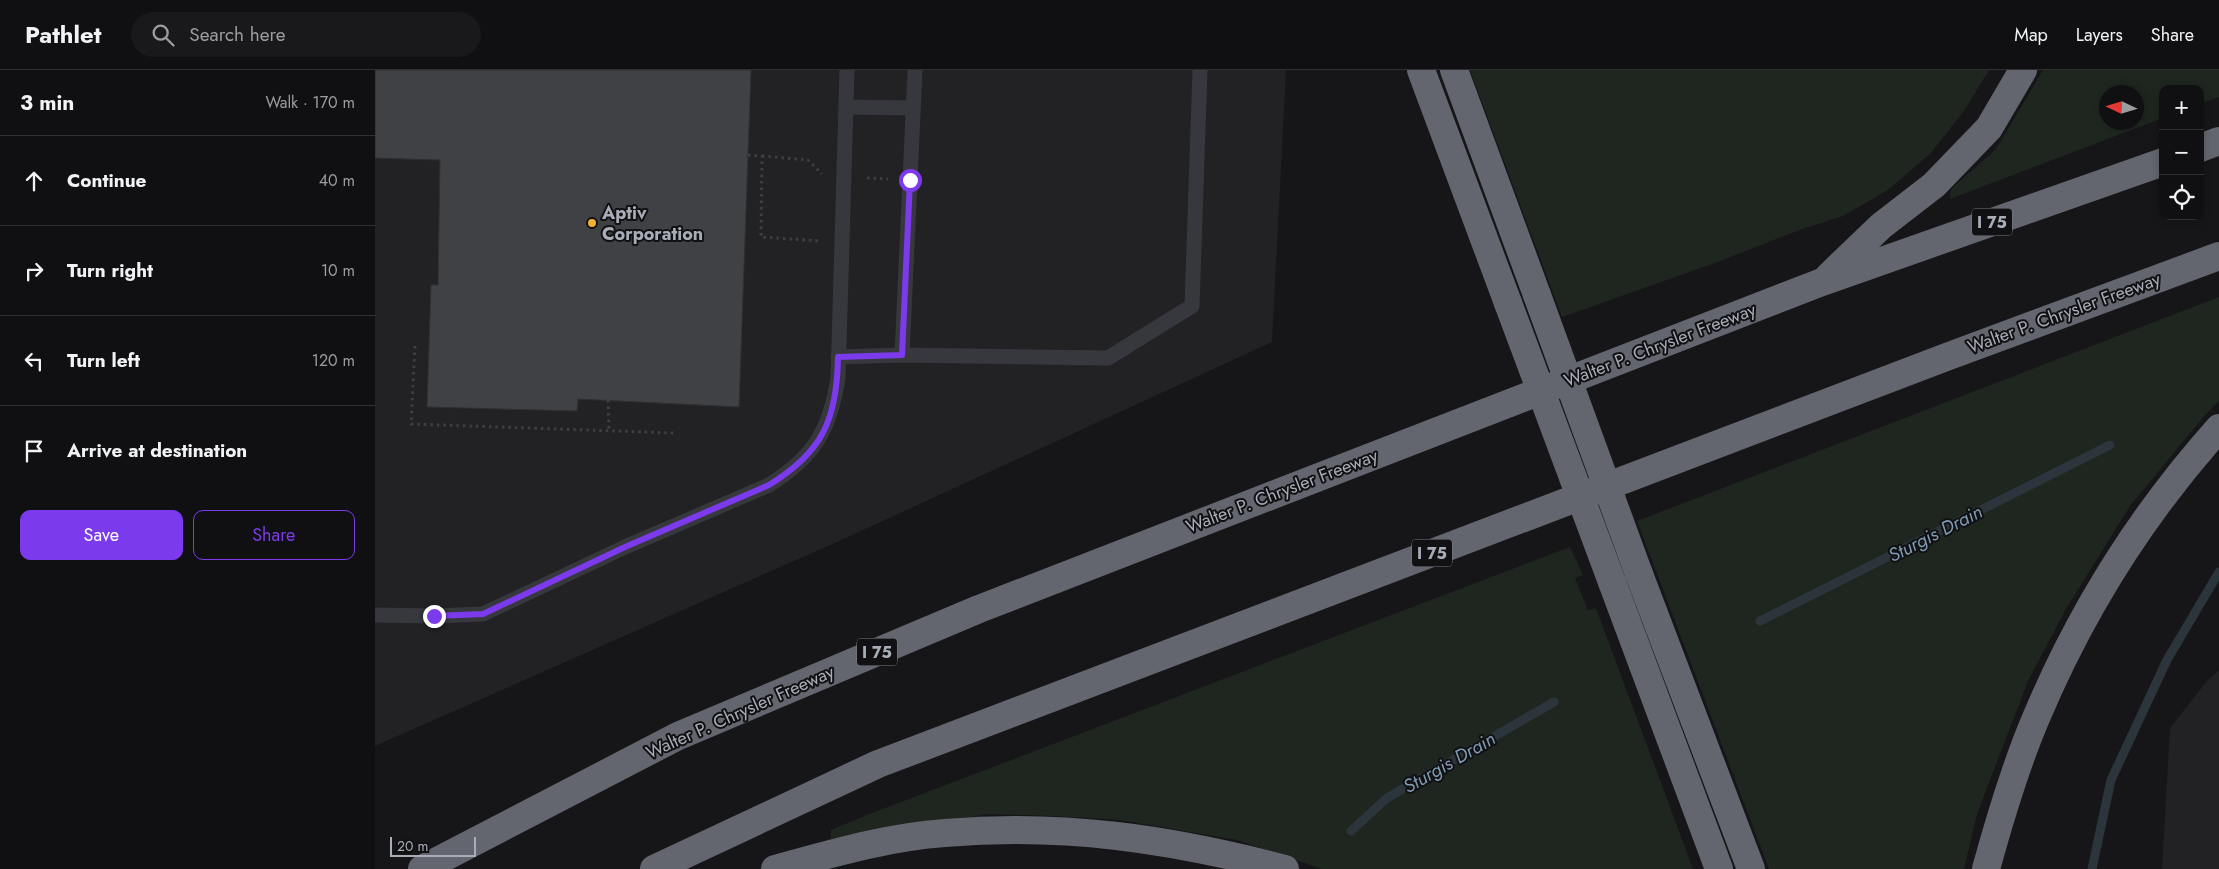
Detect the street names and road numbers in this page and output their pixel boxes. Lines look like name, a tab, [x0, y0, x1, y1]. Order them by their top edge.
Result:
road number: I 75	[1972, 208, 2012, 236]
street label: Walter P. Chrysler Freeway	[1964, 266, 2164, 360]
street label: Walter P. Chrysler Freeway	[1560, 296, 1760, 394]
street label: Walter P. Chrysler Freeway	[1182, 442, 1382, 540]
road number: I 75	[1412, 539, 1452, 566]
road number: I 75	[857, 638, 897, 666]
street label: Walter P. Chrysler Freeway	[642, 659, 838, 765]

